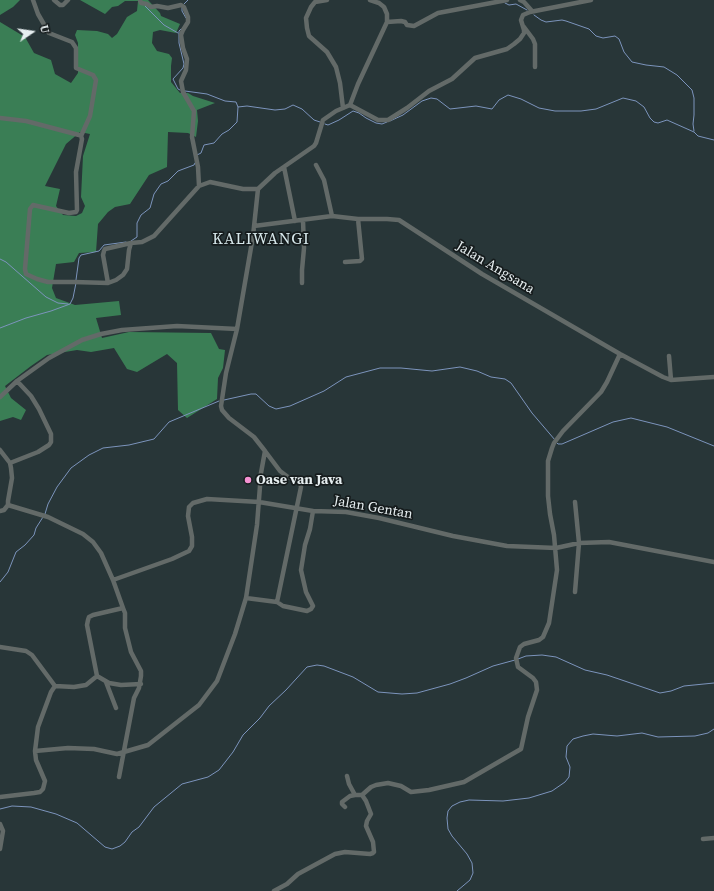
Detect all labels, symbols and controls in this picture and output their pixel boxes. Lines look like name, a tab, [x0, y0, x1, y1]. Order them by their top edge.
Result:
north arrow	[12, 12, 52, 52]
text: U	[36, 24, 52, 35]
district label: KALIWANGI	[212, 230, 310, 250]
street label: Jalan Angsana	[453, 238, 537, 298]
place label: Oase van Java	[256, 472, 343, 488]
marker: Oase van Java	[243, 475, 253, 485]
street label: Jalan Gentan	[332, 493, 414, 523]

